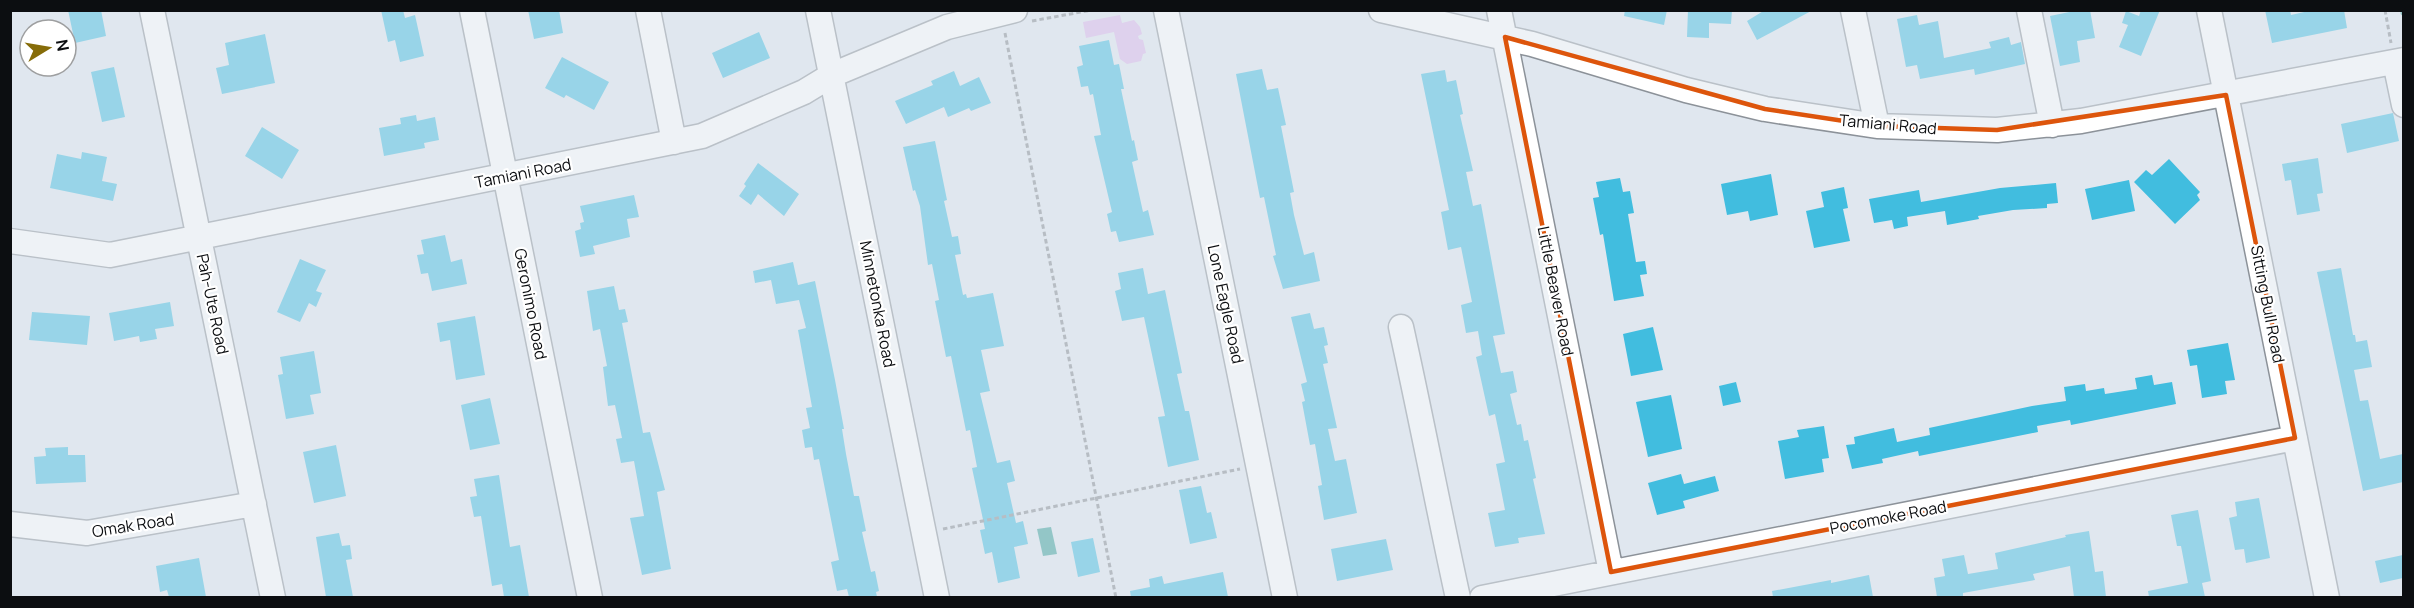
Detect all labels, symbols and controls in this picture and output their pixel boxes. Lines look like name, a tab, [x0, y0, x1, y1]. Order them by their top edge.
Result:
north arrow	[18, 18, 78, 78]
text: N	[51, 37, 75, 53]
street label: Tamiani Road	[1838, 109, 1938, 139]
street label: Tamiani Road	[473, 153, 573, 193]
street label: Little Beaver Road	[1533, 224, 1579, 358]
street label: Minnetonka Road	[855, 239, 901, 369]
street label: Lone Eagle Road	[1203, 242, 1249, 366]
street label: Sitting Bull Road	[2246, 243, 2290, 365]
street label: Geronimo Road	[509, 246, 553, 362]
street label: Pah-Ute Road	[192, 252, 234, 356]
street label: Pocomoke Road	[1828, 495, 1948, 539]
street label: Omak Road	[90, 508, 176, 542]

